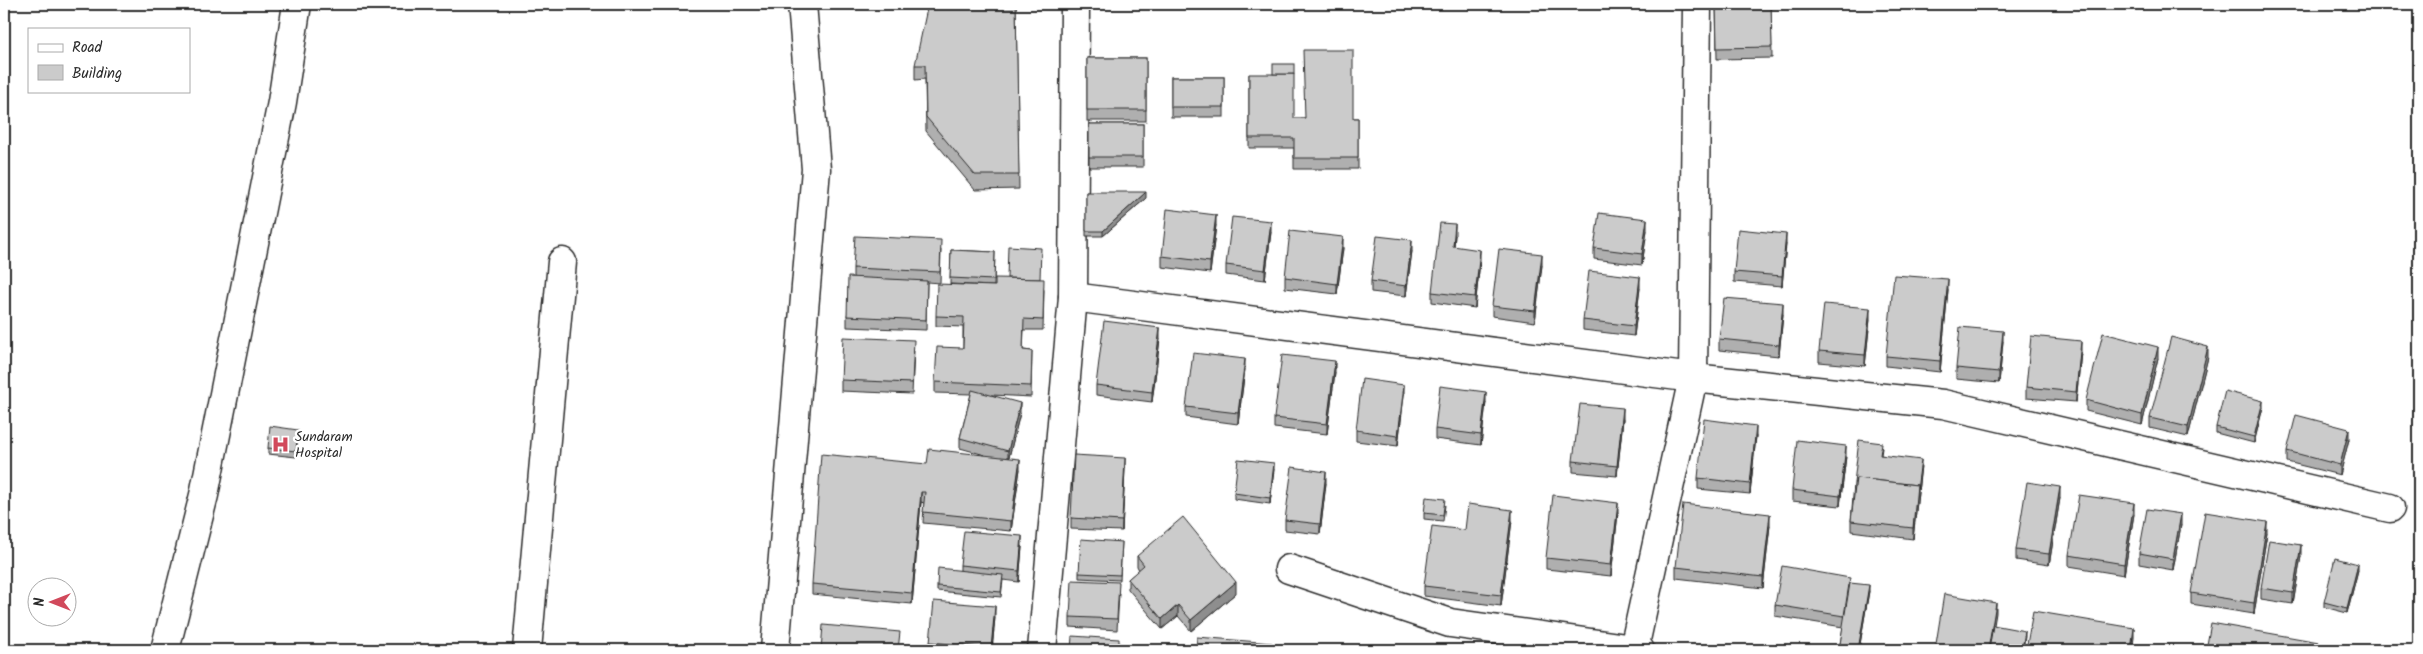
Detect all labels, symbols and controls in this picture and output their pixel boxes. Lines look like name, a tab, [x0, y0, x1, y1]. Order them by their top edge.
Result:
legend	[28, 28, 190, 92]
text: Road	[72, 36, 103, 60]
text: Building	[72, 62, 122, 86]
place label: Sundaram Hospital	[295, 426, 353, 464]
hospital icon: Sundaram Hospital	[271, 435, 291, 455]
north arrow	[28, 576, 78, 626]
text: N	[29, 597, 51, 606]

